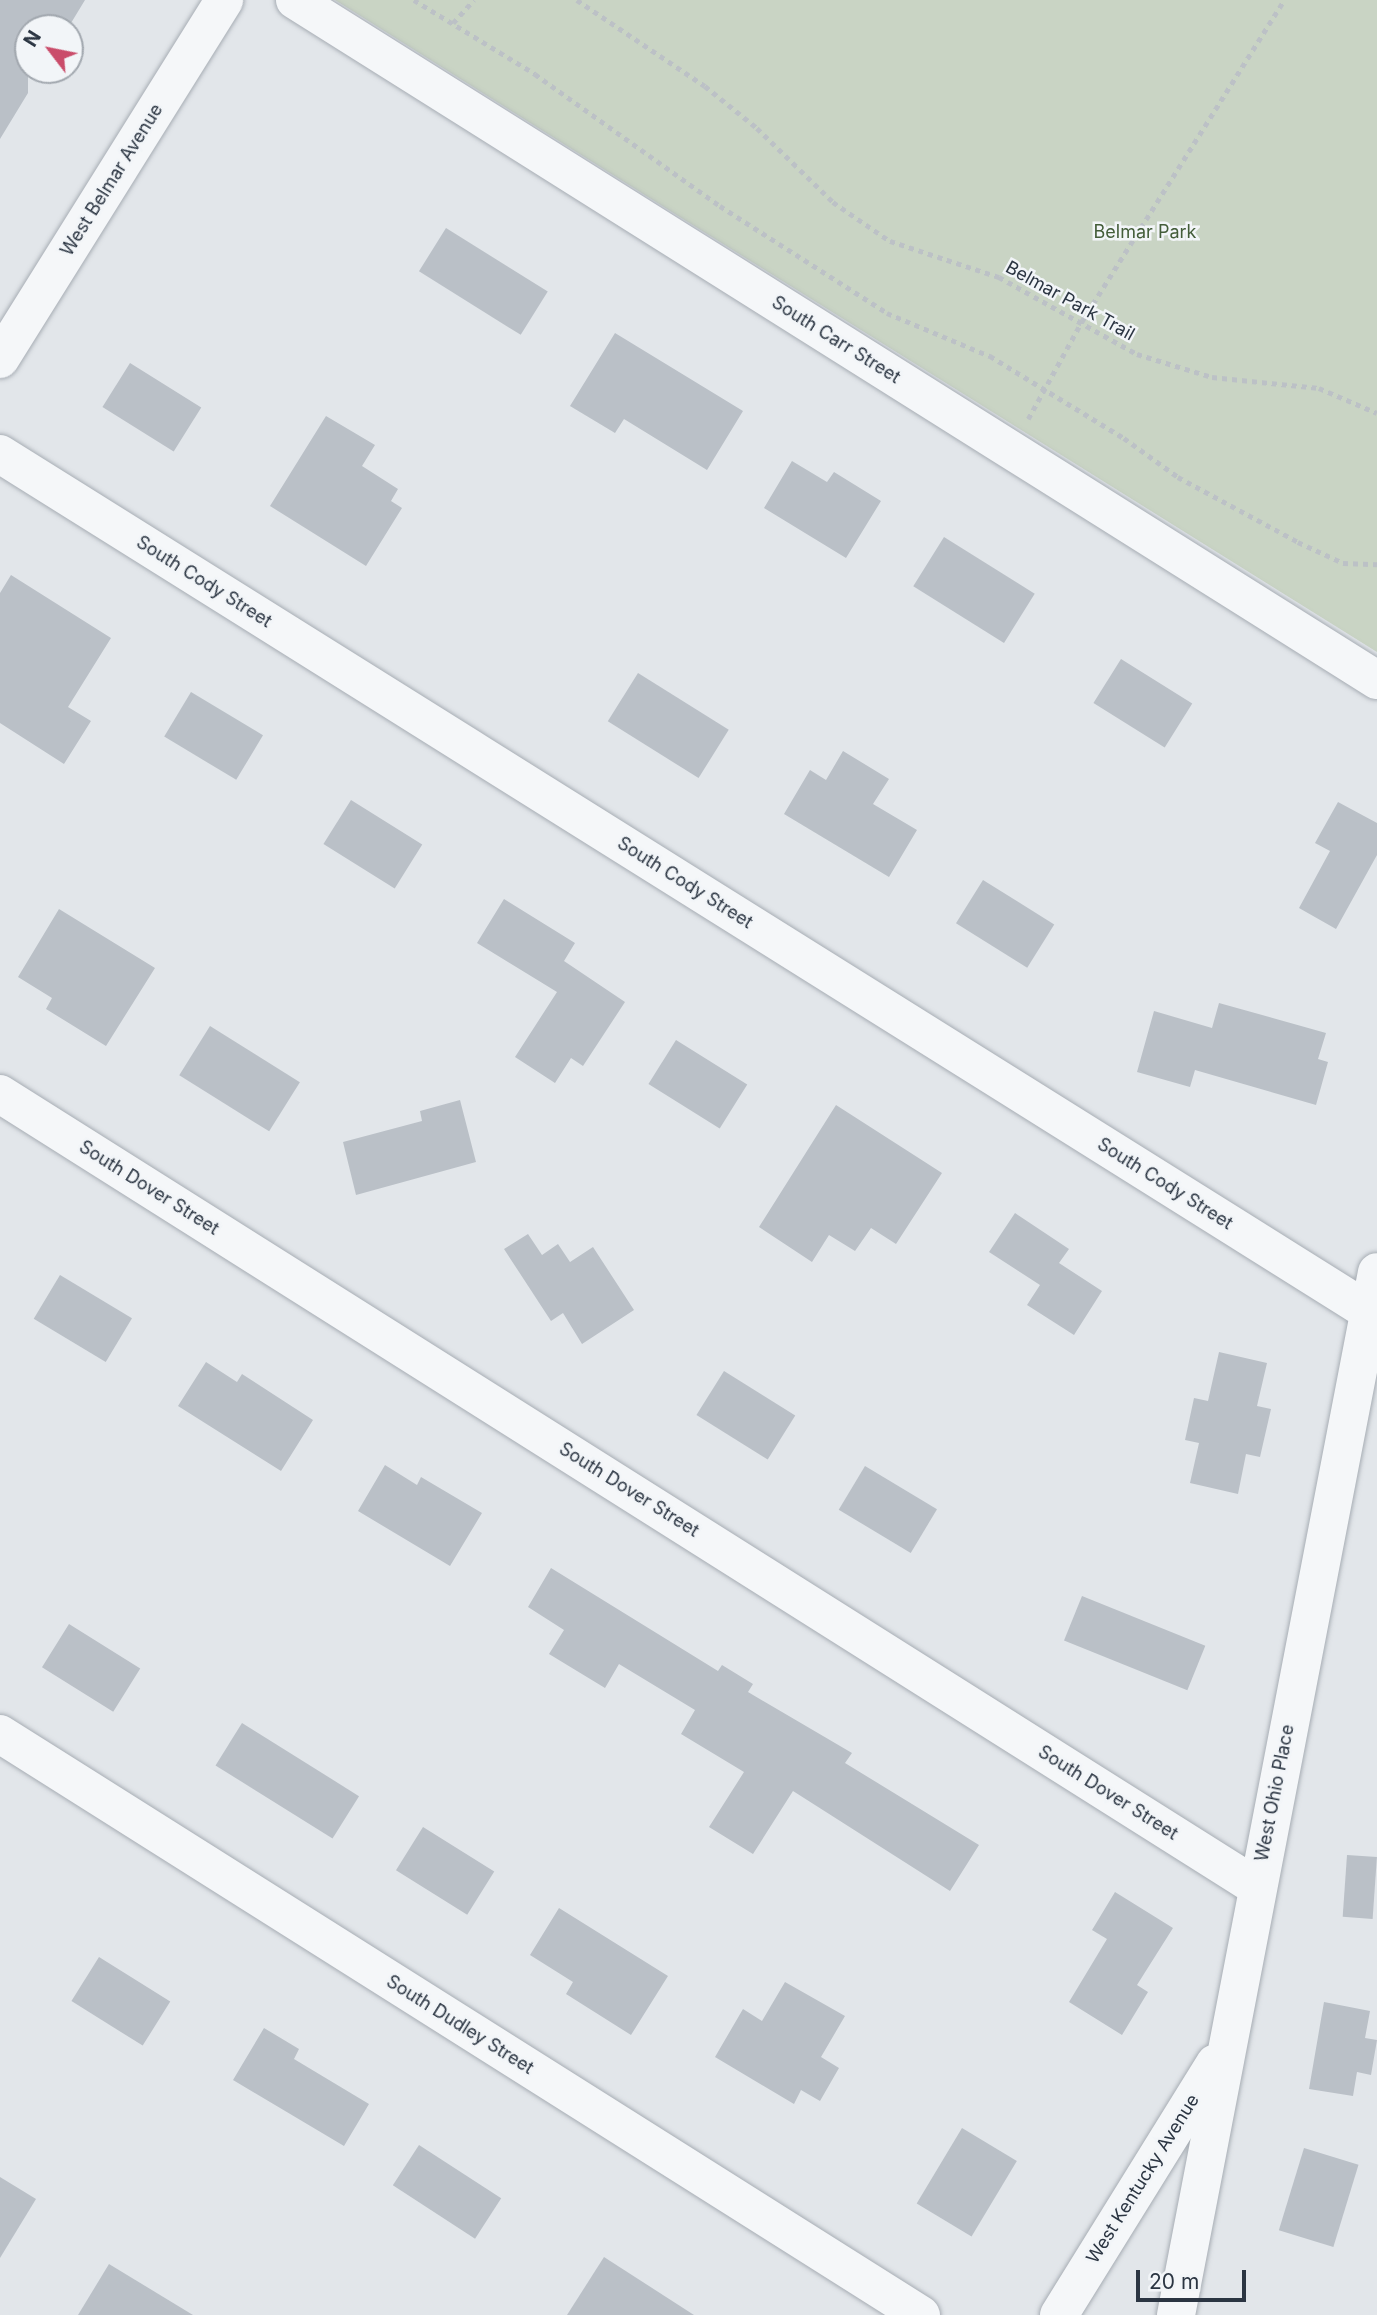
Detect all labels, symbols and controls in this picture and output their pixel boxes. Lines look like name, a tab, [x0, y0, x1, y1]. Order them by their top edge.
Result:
north arrow	[14, 14, 84, 84]
text: N	[19, 26, 46, 51]
street label: West Belmar Avenue	[56, 100, 168, 260]
park label: Belmar Park	[1094, 221, 1196, 243]
street label: Belmar Park Trail	[1002, 257, 1138, 345]
street label: South Carr Street	[768, 292, 904, 388]
street label: South Cody Street	[132, 532, 276, 632]
street label: South Cody Street	[613, 833, 757, 933]
street label: South Cody Street	[1093, 1134, 1237, 1234]
street label: South Dover Street	[75, 1136, 223, 1240]
street label: South Dover Street	[555, 1438, 703, 1542]
street label: West Ohio Place	[1251, 1723, 1299, 1863]
street label: South Dover Street	[1034, 1741, 1182, 1845]
street label: South Dudley Street	[382, 1971, 538, 2079]
street label: West Kentucky Avenue	[1082, 2090, 1204, 2268]
scale bar	[1139, 2256, 1249, 2300]
text: 20 m	[1149, 2269, 1199, 2294]

